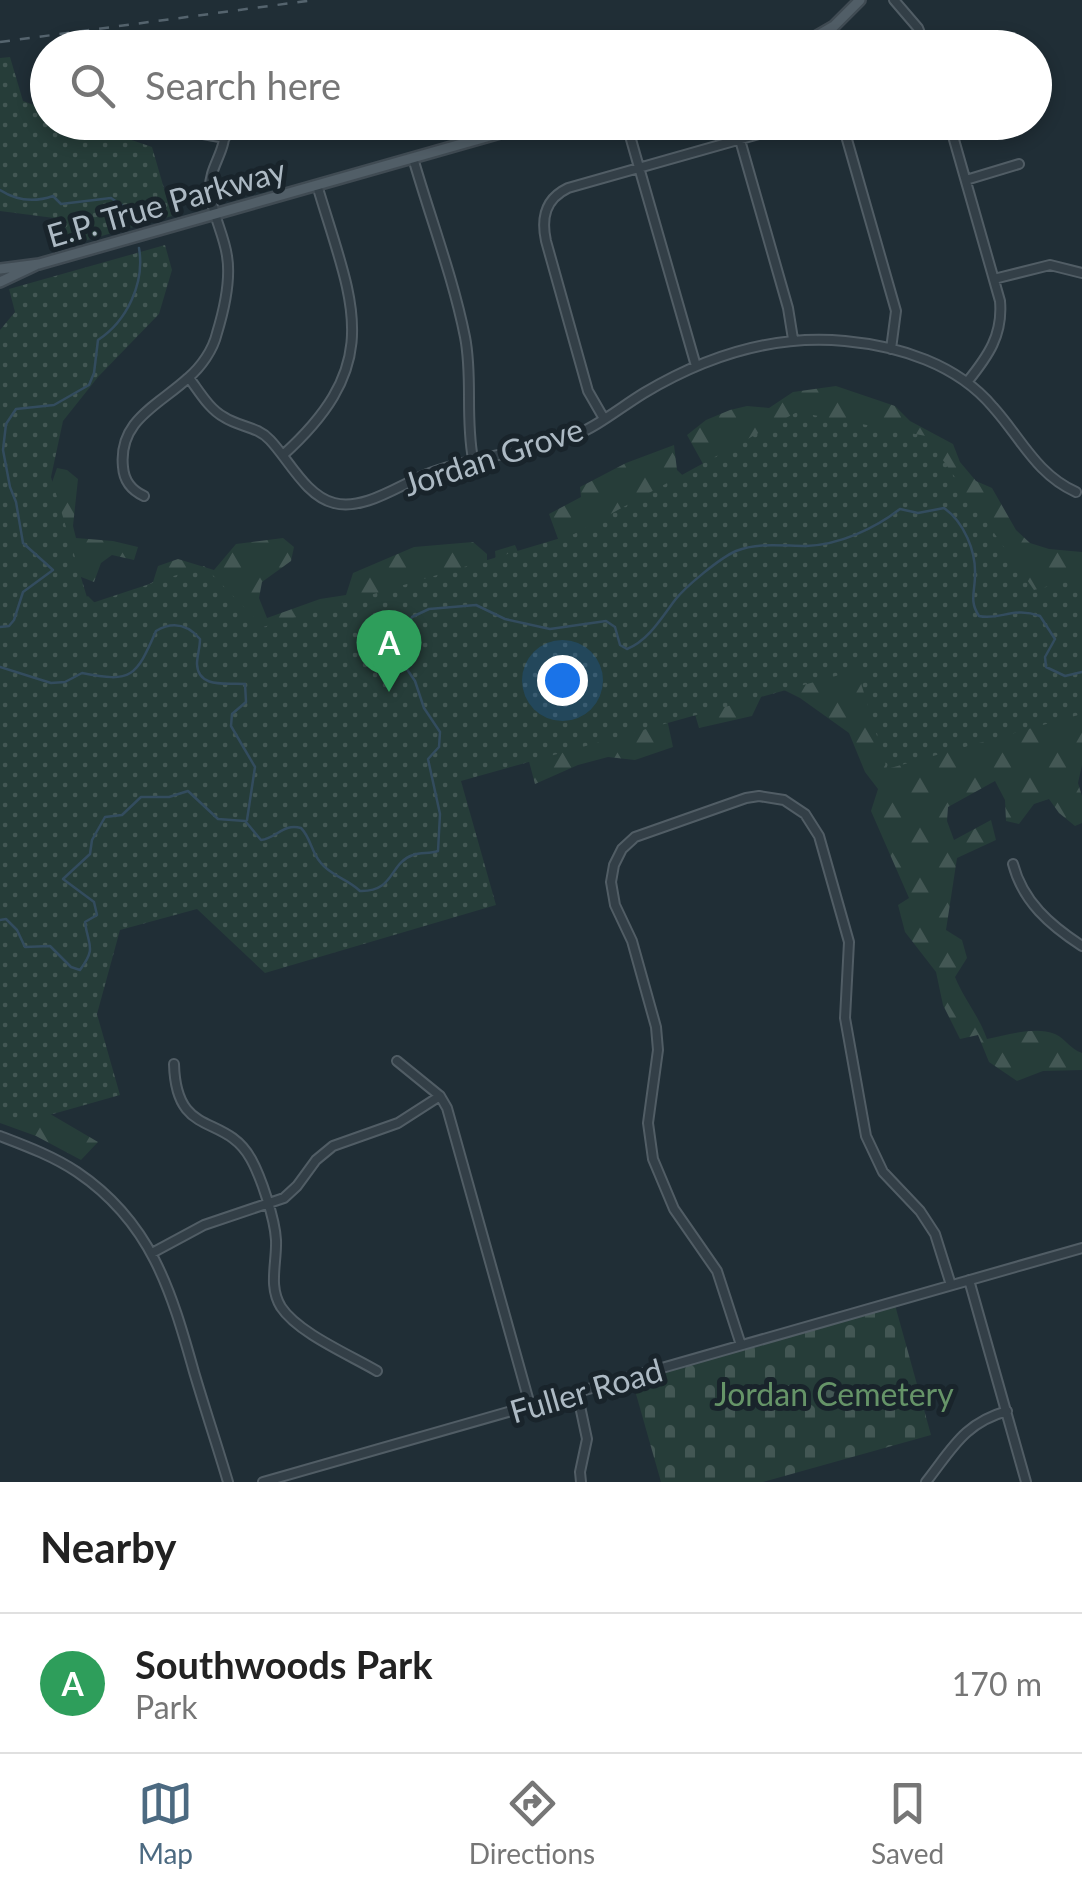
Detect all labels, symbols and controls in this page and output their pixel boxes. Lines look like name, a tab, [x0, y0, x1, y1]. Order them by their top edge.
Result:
search box	[30, 30, 1052, 140]
icon: search	[65, 58, 120, 113]
text: Search here	[145, 62, 341, 108]
street label: E.P. True Parkway	[42, 149, 290, 255]
street label: Jordan Grove	[398, 409, 588, 503]
pin: A	[356, 610, 422, 692]
your location	[537, 655, 588, 706]
street label: Fuller Road	[505, 1350, 667, 1430]
park label: Jordan Cemetery	[714, 1374, 954, 1413]
text: Nearby	[40, 1522, 177, 1572]
text: Southwoods Park	[135, 1641, 433, 1687]
text: A	[61, 1664, 84, 1703]
text: 170 m	[952, 1664, 1042, 1703]
text: Park	[135, 1687, 198, 1726]
tab: Map	[138, 1776, 193, 1870]
tab: Directions	[469, 1776, 595, 1870]
tab: Saved	[871, 1776, 944, 1870]

